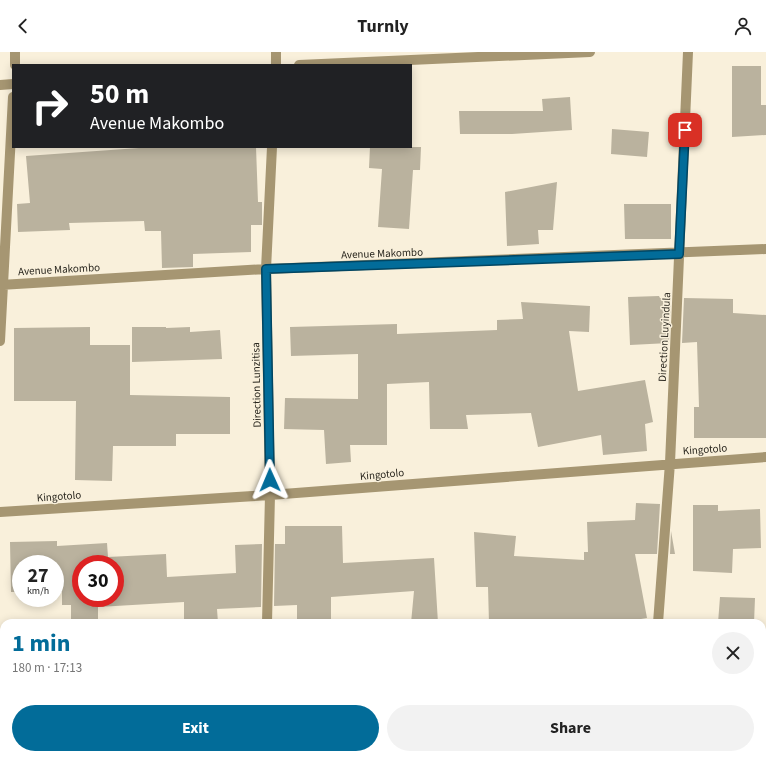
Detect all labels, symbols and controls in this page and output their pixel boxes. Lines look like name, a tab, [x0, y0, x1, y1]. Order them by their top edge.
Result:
text: Turnly	[357, 14, 409, 39]
icon: back	[12, 15, 34, 37]
icon: person	[732, 15, 754, 37]
text: 50 m	[90, 74, 149, 114]
icon: right	[24, 80, 76, 132]
text: Avenue Makombo	[90, 111, 224, 136]
pin	[668, 113, 702, 147]
icon: arrive	[674, 119, 696, 141]
street label: Avenue Makombo	[341, 245, 423, 262]
street label: Avenue Makombo	[18, 260, 100, 279]
street label: Direction Luyindula	[655, 292, 674, 382]
street label: Direction Lunzitisa	[248, 342, 265, 428]
street label: Kingotolo	[682, 440, 728, 459]
position arrow	[249, 459, 291, 501]
street label: Kingotolo	[359, 465, 405, 484]
street label: Kingotolo	[36, 487, 82, 506]
speed limit sign: 30	[72, 555, 124, 607]
text: 27	[27, 562, 49, 590]
text: km/h	[27, 584, 49, 598]
text: 1 min	[12, 626, 70, 661]
button: close	[712, 632, 754, 674]
text: 180 m · 17:13	[12, 659, 82, 677]
button: Exit	[12, 705, 379, 751]
button: Share	[387, 705, 754, 751]

